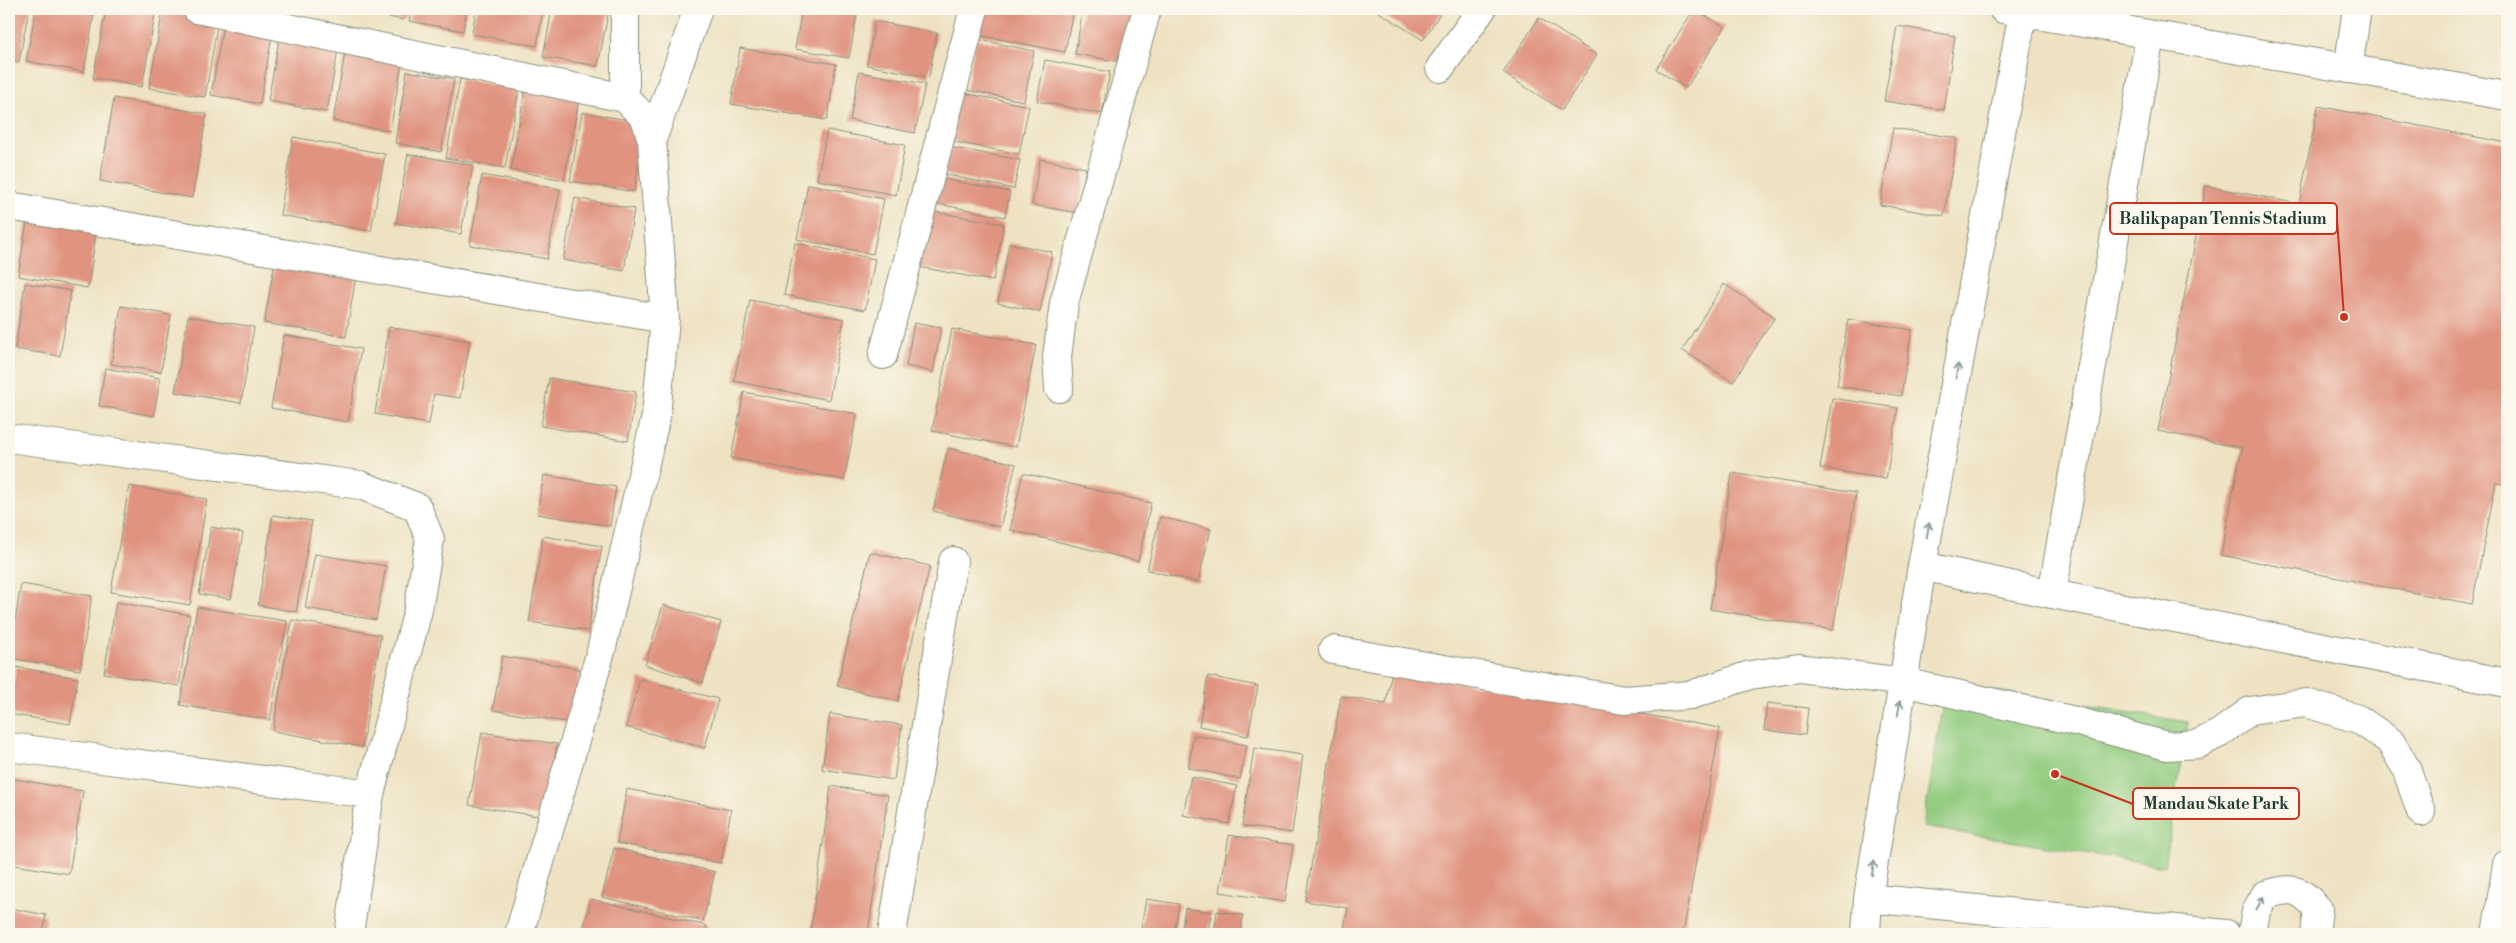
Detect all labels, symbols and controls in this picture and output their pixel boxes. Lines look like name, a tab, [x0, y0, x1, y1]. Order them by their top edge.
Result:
callout: Balikpapan Tennis Stadium	[2110, 203, 2337, 234]
text: Balikpapan Tennis Stadium	[2119, 209, 2327, 229]
one-way arrow	[1953, 363, 1963, 379]
one-way arrow	[1924, 523, 1934, 539]
one-way arrow	[1894, 700, 1904, 716]
callout: Mandau Skate Park	[2133, 788, 2299, 819]
text: Mandau Skate Park	[2143, 794, 2290, 814]
one-way arrow	[1868, 861, 1878, 877]
one-way arrow	[2256, 896, 2266, 911]

